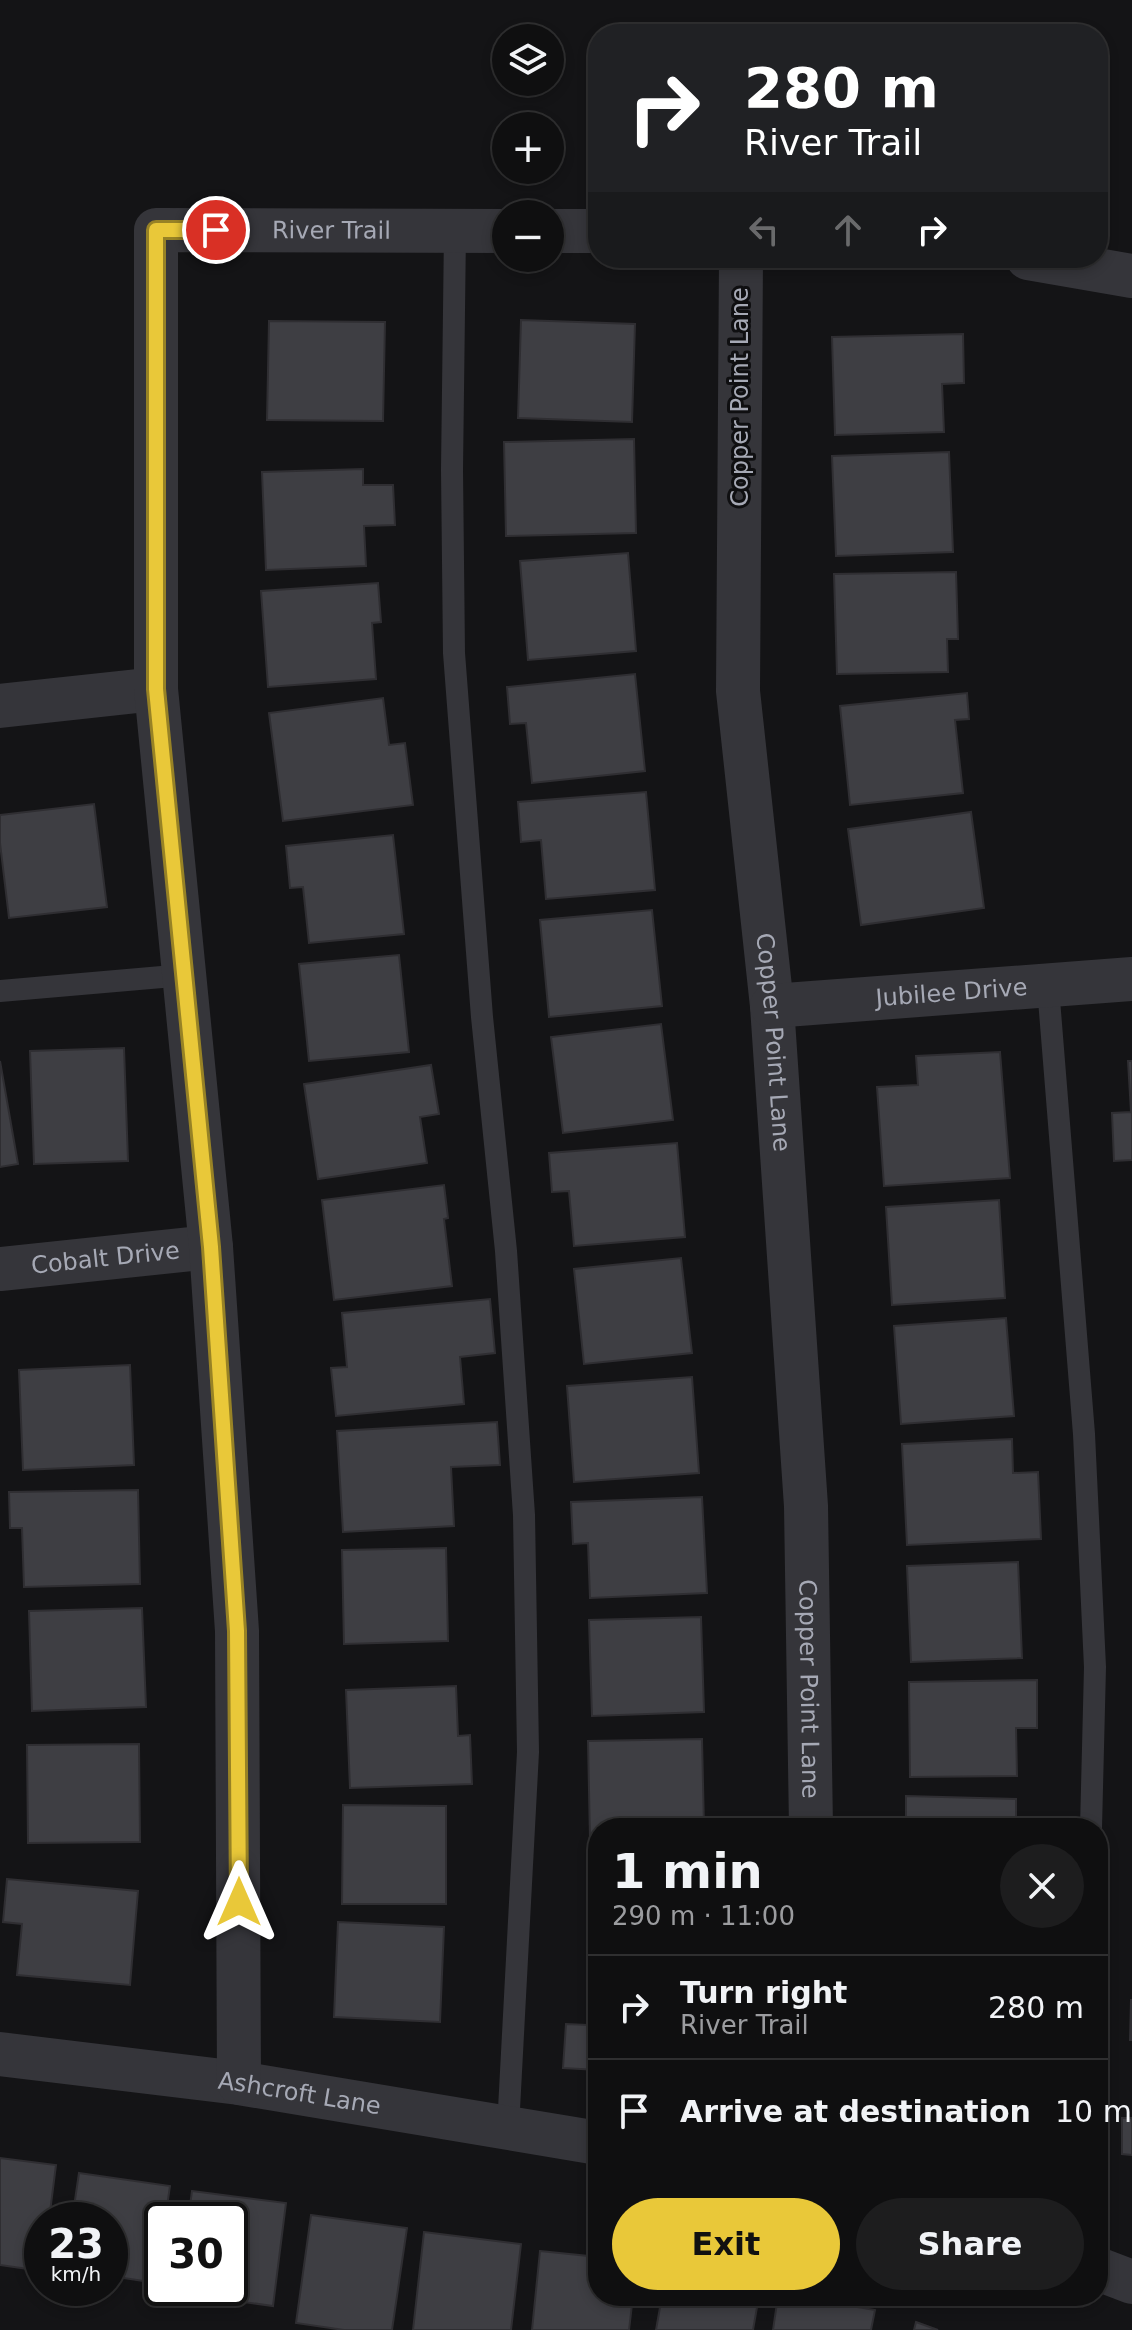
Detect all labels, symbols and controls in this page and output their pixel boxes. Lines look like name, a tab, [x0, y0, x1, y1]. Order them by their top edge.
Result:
map controls	[492, 24, 564, 272]
button: layers	[492, 24, 564, 96]
text: 280 m	[744, 55, 939, 120]
icon: right	[612, 56, 716, 160]
button: +	[492, 112, 564, 184]
text: River Trail	[744, 122, 922, 163]
pin	[182, 196, 250, 264]
button: −	[492, 200, 564, 272]
icon: arrive	[194, 208, 238, 252]
icon: left	[742, 208, 786, 252]
icon: ahead	[826, 208, 870, 252]
icon: right	[910, 208, 954, 252]
street label: River Trail	[272, 216, 391, 245]
street label: Copper Point Lane	[726, 287, 754, 507]
street label: Copper Point Lane	[750, 931, 796, 1153]
street label: Jubilee Drive	[873, 973, 1028, 1012]
street label: Cobalt Drive	[30, 1236, 181, 1280]
street label: Copper Point Lane	[793, 1579, 825, 1799]
text: 1 min	[612, 1843, 763, 1899]
button: close	[1000, 1844, 1084, 1928]
position arrow	[197, 1860, 281, 1944]
text: 290 m · 11:00	[612, 1901, 795, 1931]
text: Turn right	[680, 1975, 847, 2010]
icon: right	[612, 1985, 656, 2029]
text: 280 m	[988, 1990, 1084, 2025]
text: River Trail	[680, 2010, 809, 2040]
street label: Ashcroft Lane	[216, 2067, 383, 2120]
icon: arrive	[612, 2089, 656, 2133]
text: Arrive at destination	[680, 2094, 1031, 2129]
text: 10 m	[1055, 2094, 1132, 2129]
button: Exit	[612, 2198, 840, 2290]
button: Share	[856, 2198, 1084, 2290]
speed limit sign: 30	[144, 2202, 248, 2306]
text: 23	[48, 2221, 104, 2267]
text: km/h	[51, 2262, 101, 2286]

